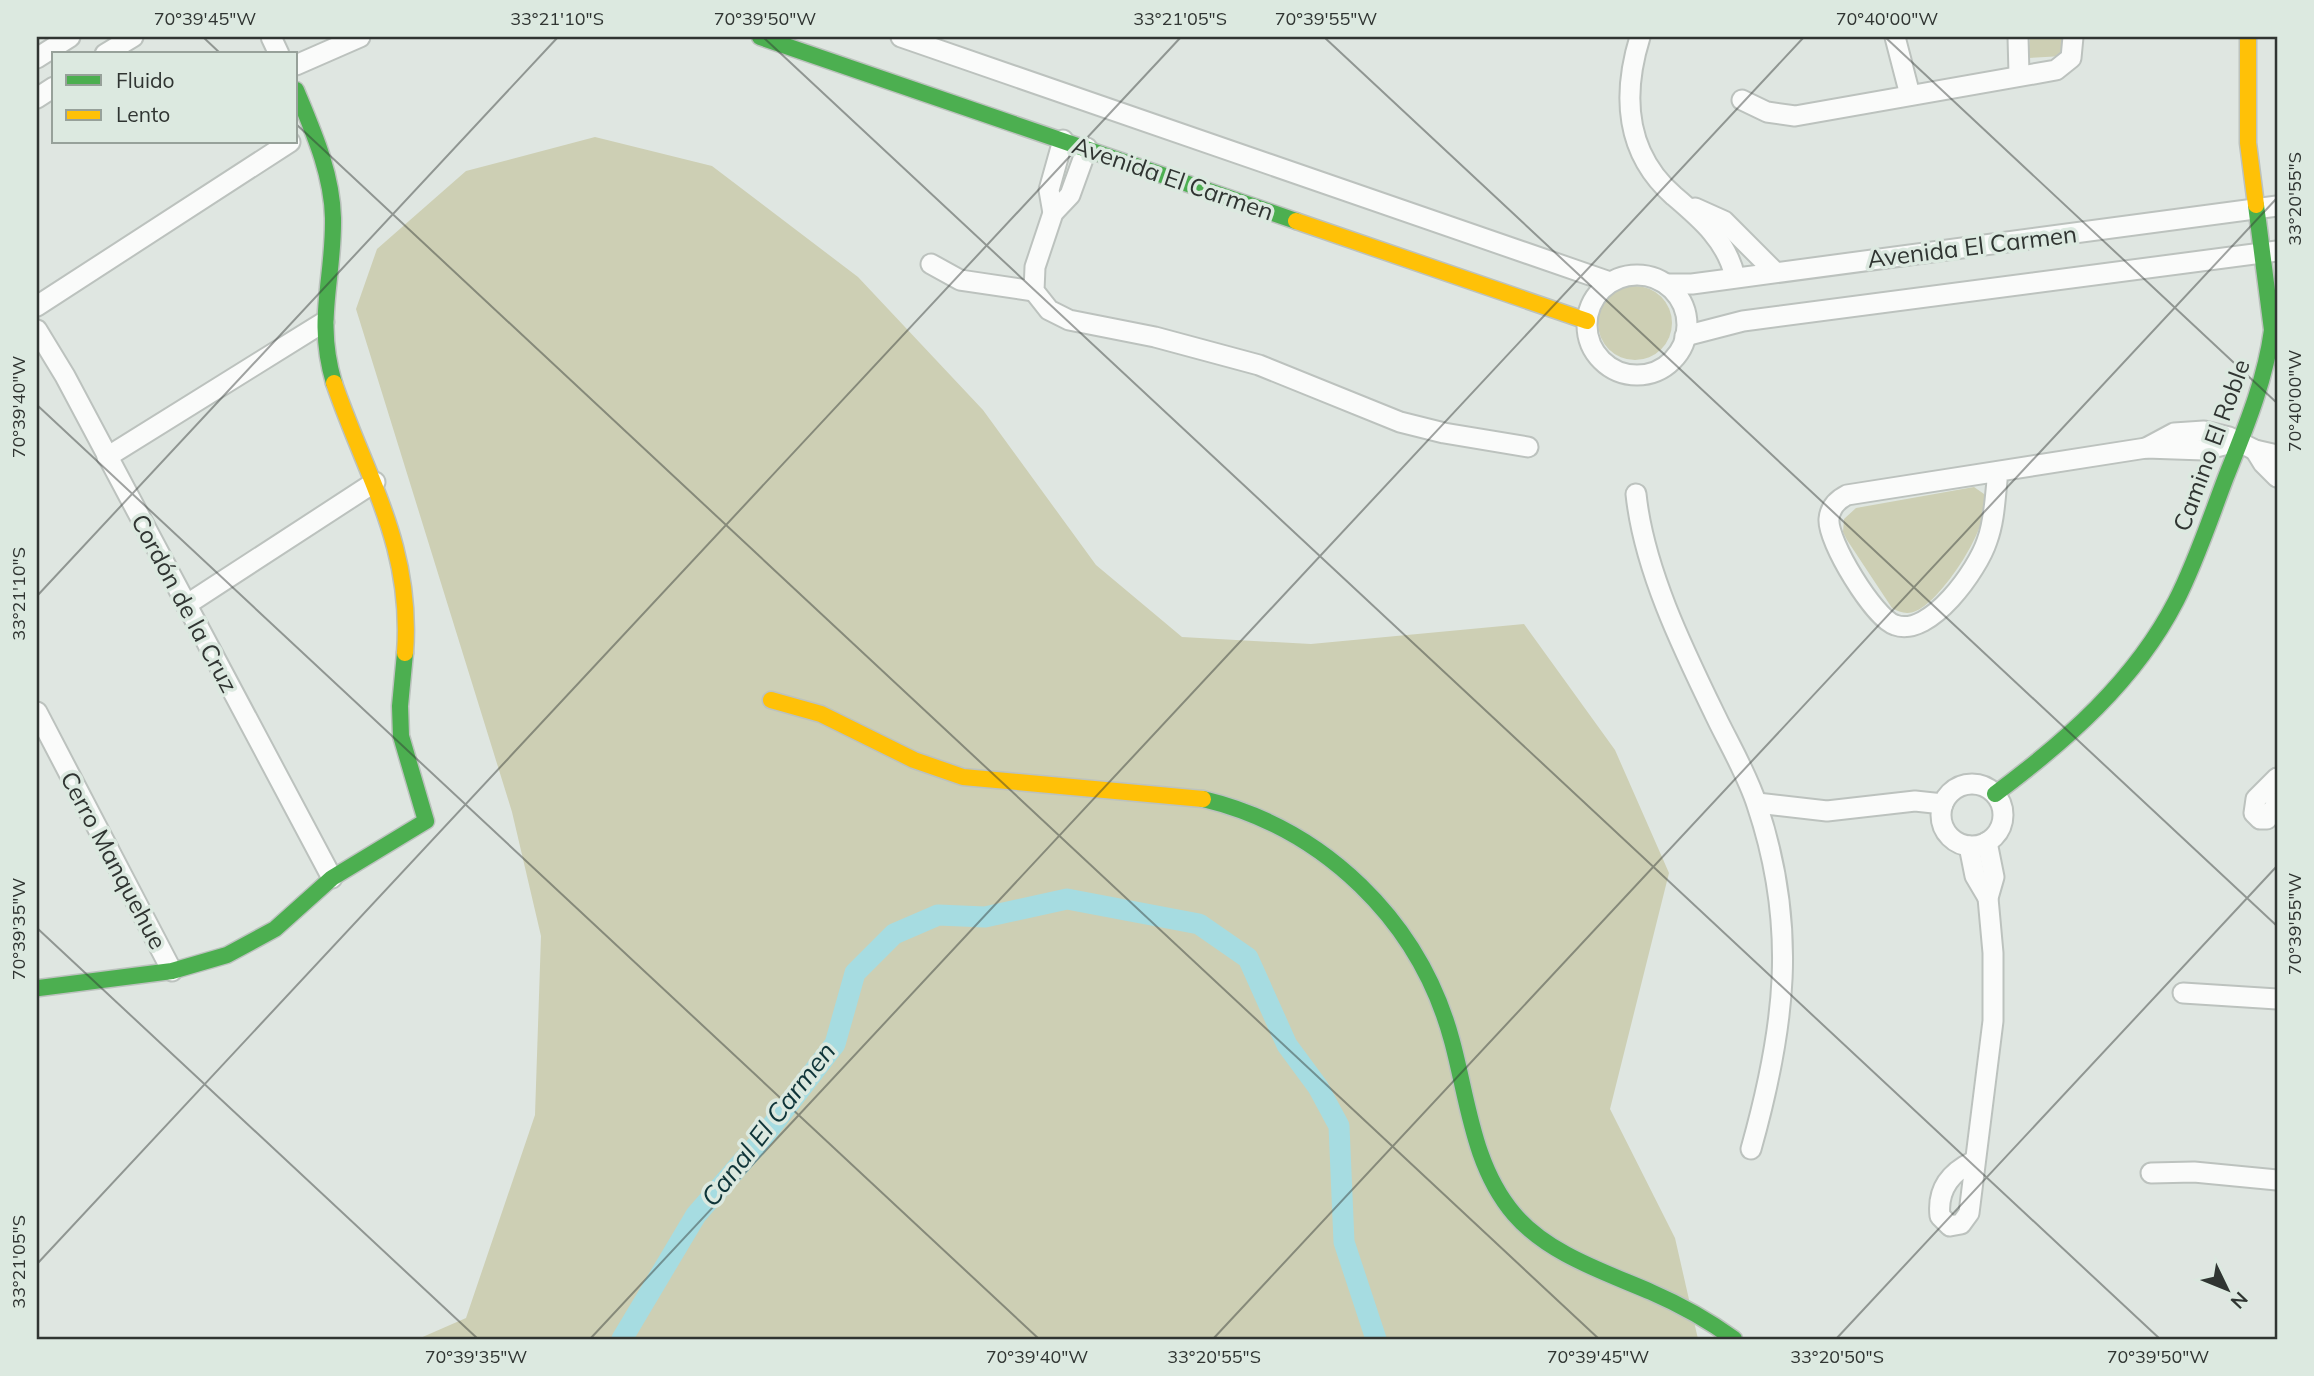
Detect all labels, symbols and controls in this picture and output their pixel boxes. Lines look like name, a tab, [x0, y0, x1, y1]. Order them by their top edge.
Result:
text: 70°39'45"W	[154, 7, 256, 30]
text: 33°21'10"S	[510, 7, 604, 30]
text: 70°39'50"W	[714, 7, 816, 30]
text: 33°21'05"S	[1133, 7, 1227, 30]
text: 70°39'55"W	[1275, 7, 1377, 30]
text: 70°40'00"W	[1836, 7, 1938, 30]
legend	[52, 52, 298, 144]
text: Fluido	[116, 67, 175, 93]
text: Lento	[116, 101, 170, 127]
street label: Avenida El Carmen	[1068, 129, 1278, 227]
text: 33°20'55"S	[2283, 152, 2306, 246]
street label: Avenida El Carmen	[1866, 218, 2078, 274]
text: 70°40'00"W	[2283, 350, 2306, 452]
street label: Camino El Roble	[2166, 355, 2256, 535]
text: 70°39'40"W	[7, 356, 30, 458]
street label: Cordón de la Cruz	[125, 509, 245, 697]
text: 33°21'10"S	[7, 547, 30, 641]
street label: Cerro Manquehue	[54, 766, 174, 954]
text: 70°39'55"W	[2283, 873, 2306, 975]
text: 70°39'35"W	[7, 878, 30, 980]
water label: Canal El Carmen	[694, 1035, 842, 1213]
text: 33°21'05"S	[7, 1215, 30, 1309]
north arrow	[2192, 1254, 2262, 1324]
text: N	[2226, 1287, 2253, 1314]
text: 70°39'35"W	[425, 1345, 527, 1368]
text: 70°39'40"W	[986, 1345, 1088, 1368]
text: 33°20'55"S	[1167, 1345, 1261, 1368]
text: 70°39'45"W	[1547, 1345, 1649, 1368]
text: 33°20'50"S	[1790, 1345, 1884, 1368]
text: 70°39'50"W	[2107, 1345, 2209, 1368]

